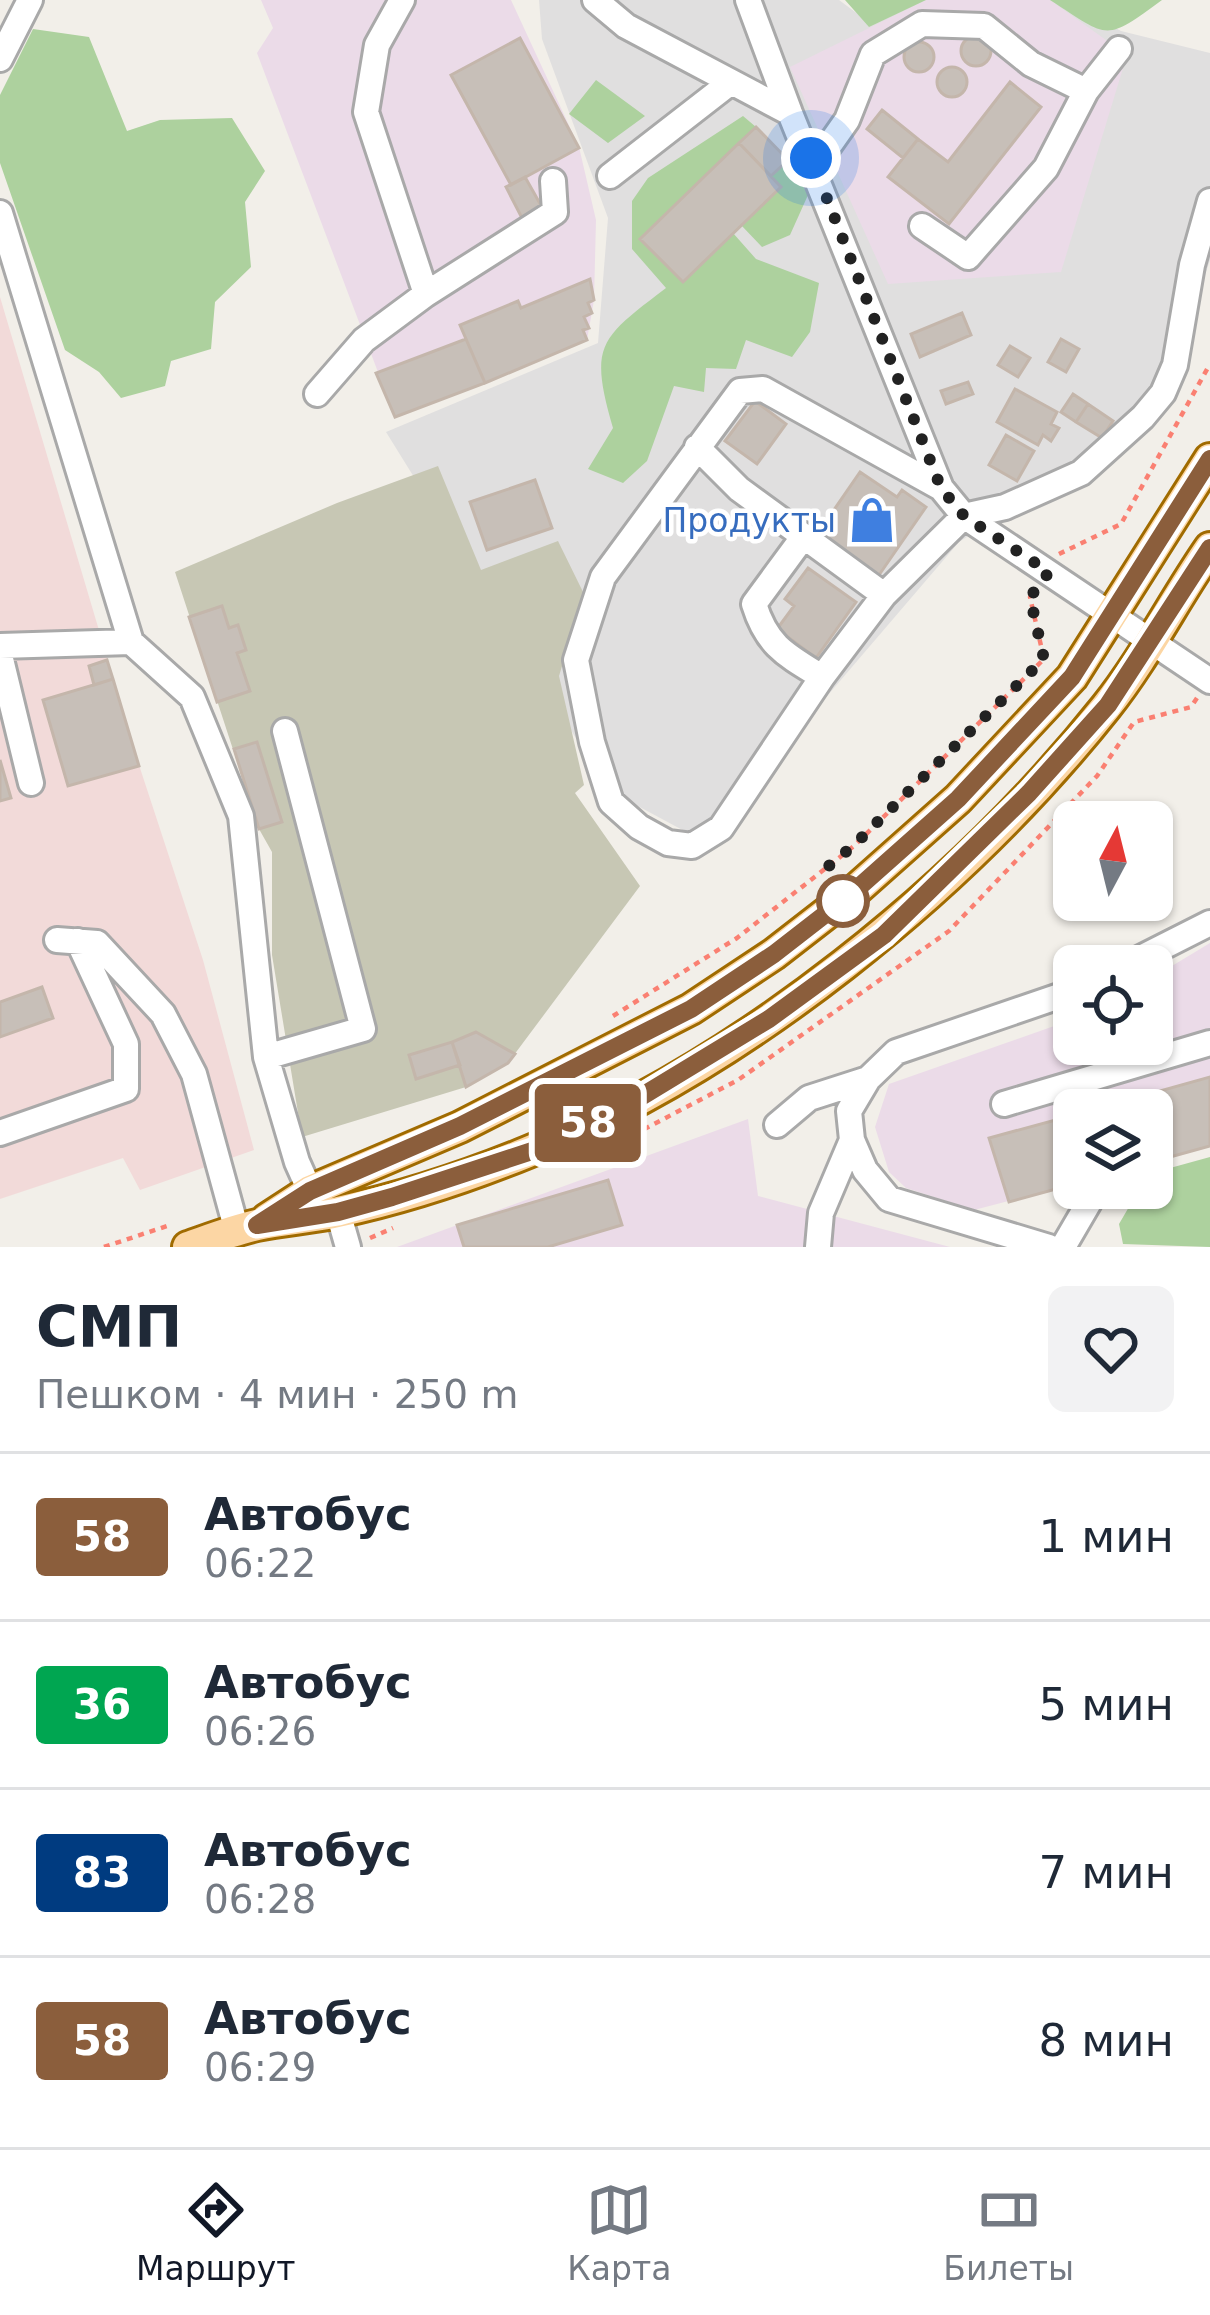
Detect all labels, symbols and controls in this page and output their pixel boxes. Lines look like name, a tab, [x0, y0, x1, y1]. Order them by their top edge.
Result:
your location	[781, 128, 841, 188]
shop icon: Продукты	[847, 495, 897, 545]
place label: Продукты	[662, 501, 836, 540]
north arrow	[1053, 801, 1173, 921]
map controls	[1053, 801, 1173, 1209]
unlabelled marker	[818, 876, 868, 926]
button: locate	[1053, 945, 1173, 1065]
line badge: 58	[534, 1084, 642, 1162]
button: layers	[1053, 1089, 1173, 1209]
text: 58	[559, 1098, 617, 1147]
button: heart	[1048, 1286, 1174, 1412]
text: СМП	[36, 1294, 182, 1360]
text: Пешком · 4 мин · 250 m	[36, 1372, 519, 1417]
text: Автобус	[204, 1488, 412, 1541]
text: 1 мин	[1038, 1510, 1174, 1563]
text: 58	[73, 1512, 131, 1561]
text: 06:22	[204, 1541, 316, 1586]
text: Автобус	[204, 1656, 412, 1709]
text: 5 мин	[1038, 1678, 1174, 1731]
text: 36	[73, 1680, 131, 1729]
text: 06:26	[204, 1709, 316, 1754]
text: Автобус	[204, 1824, 412, 1877]
text: 7 мин	[1038, 1846, 1174, 1899]
text: 83	[73, 1848, 131, 1897]
text: 06:28	[204, 1877, 316, 1922]
text: Автобус	[204, 1992, 412, 2045]
text: 8 мин	[1038, 2014, 1174, 2067]
text: 58	[73, 2016, 131, 2065]
text: 06:29	[204, 2045, 316, 2090]
tab: Маршрут	[136, 2177, 295, 2288]
tab: Карта	[567, 2177, 671, 2288]
tab: Билеты	[943, 2177, 1074, 2288]

